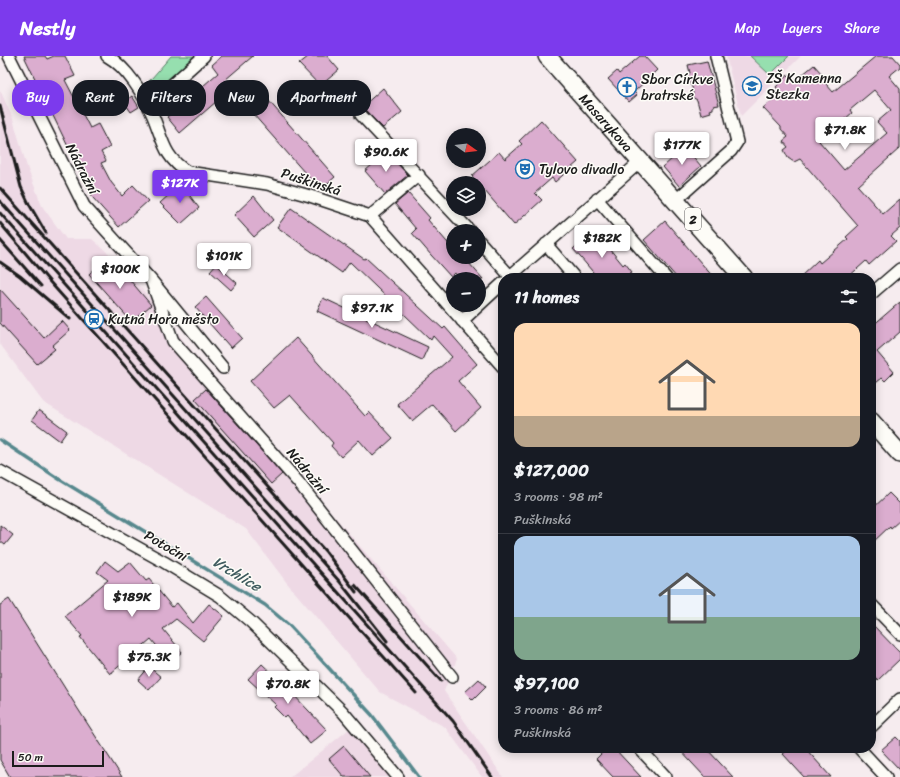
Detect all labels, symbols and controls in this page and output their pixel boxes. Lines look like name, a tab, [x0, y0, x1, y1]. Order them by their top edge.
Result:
text: Nestly	[20, 12, 75, 45]
text: Map	[735, 16, 760, 41]
text: Layers	[782, 16, 822, 41]
text: Share	[844, 16, 880, 41]
place label: ZŠ Kamenna Stezka	[766, 66, 842, 107]
place label: Sbor Církve bratrské	[641, 67, 713, 108]
school or university icon: ZŠ Kamenna Stezka	[741, 75, 763, 97]
church icon: Sbor Církve bratrské	[616, 76, 638, 98]
chip: Buy	[12, 80, 64, 116]
chip: Rent	[72, 80, 129, 116]
chip: Filters	[137, 80, 206, 116]
chip: New	[214, 80, 269, 116]
chip: Apartment	[277, 80, 371, 116]
street label: Masarykova	[573, 87, 640, 158]
pin: $71.8K	[812, 117, 878, 151]
text: $71.8K	[824, 118, 866, 141]
north arrow	[446, 128, 486, 168]
map controls	[446, 128, 486, 312]
pin: $177K	[654, 132, 710, 166]
text: $177K	[663, 133, 701, 156]
street label: Nádražní	[58, 139, 107, 201]
pin: $90.6K	[353, 139, 419, 173]
text: $90.6K	[364, 140, 408, 163]
place label: Tylovo divadlo	[539, 157, 624, 182]
theatre icon: Tylovo divadlo	[514, 158, 536, 180]
street label: Puškinská	[278, 161, 344, 203]
pin: $127K	[152, 170, 208, 204]
text: $127K	[161, 171, 199, 194]
button: layers	[446, 176, 486, 216]
road number: 2	[685, 208, 701, 230]
button: +	[446, 224, 486, 264]
pin: $182K	[574, 225, 630, 259]
text: $182K	[583, 226, 621, 249]
pin: $101K	[196, 243, 252, 277]
text: $101K	[206, 244, 242, 267]
pin: $100K	[92, 256, 148, 290]
text: $100K	[101, 257, 139, 280]
button: −	[446, 272, 486, 312]
text: 11 homes	[514, 282, 579, 312]
icon: filters	[838, 286, 860, 308]
pin: $97.1K	[339, 295, 405, 329]
text: $97.1K	[351, 296, 393, 319]
place label: Kutná Hora město	[108, 307, 219, 332]
station icon: Kutná Hora město	[83, 308, 105, 330]
icon: home	[651, 349, 723, 421]
street label: Nádražní	[280, 442, 336, 502]
text: $127,000	[514, 455, 589, 485]
text: 3 rooms · 98 m²	[514, 485, 603, 508]
text: Puškinská	[514, 508, 571, 531]
street label: Potoční	[139, 523, 195, 570]
water label: Vrchlice	[208, 549, 268, 599]
icon: home	[651, 562, 723, 634]
pin: $189K	[104, 584, 160, 618]
text: $189K	[113, 585, 151, 608]
pin: $75.3K	[116, 644, 182, 678]
text: $75.3K	[127, 645, 171, 668]
text: $97,100	[514, 668, 579, 698]
pin: $70.8K	[255, 671, 321, 705]
text: $70.8K	[266, 672, 310, 695]
text: 3 rooms · 86 m²	[514, 698, 602, 721]
text: Puškinská	[514, 721, 571, 744]
text: 50 m	[18, 748, 43, 767]
scale bar	[12, 749, 104, 768]

